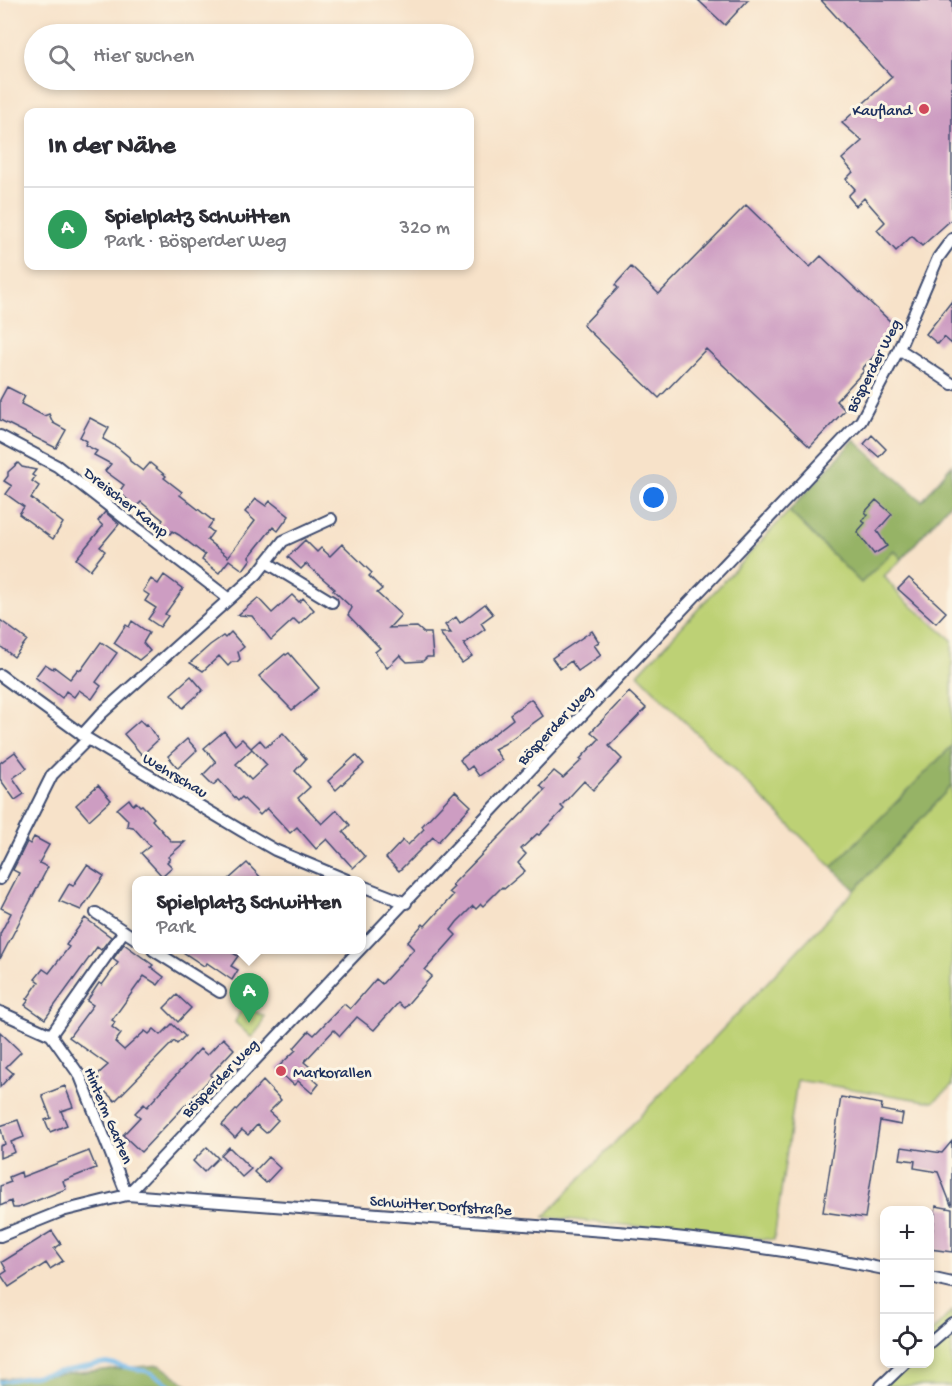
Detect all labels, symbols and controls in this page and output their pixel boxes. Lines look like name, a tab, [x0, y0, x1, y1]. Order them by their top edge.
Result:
search box	[24, 24, 474, 90]
icon: search	[45, 41, 78, 74]
text: Hier suchen	[93, 44, 194, 70]
marker: Kaufland	[917, 102, 931, 116]
place label: Kaufland	[853, 103, 914, 122]
text: In der Nähe	[48, 132, 176, 163]
text: Spielplatz Schwitten	[105, 205, 290, 231]
text: A	[62, 218, 73, 241]
text: 320 m	[400, 218, 450, 241]
text: Park · Bösperder Weg	[105, 231, 287, 254]
street label: Bösperder Weg	[843, 317, 907, 417]
street label: Dreischer Kamp	[78, 464, 171, 543]
your location	[639, 483, 668, 512]
street label: Bösperder Weg	[514, 683, 598, 771]
street label: Wehrschau	[138, 750, 211, 804]
popup	[132, 876, 366, 954]
text: Spielplatz Schwitten	[157, 891, 341, 917]
text: Park	[157, 917, 195, 940]
pin: A	[230, 974, 268, 1023]
street label: Bösperder Weg	[178, 1036, 264, 1124]
marker: Markorallen	[274, 1064, 288, 1078]
street label: Hinterm Garten	[78, 1065, 136, 1168]
place label: Markorallen	[293, 1065, 372, 1084]
street label: Schwitter Dorfstraße	[369, 1193, 513, 1222]
map controls	[880, 1206, 934, 1368]
button: +	[880, 1206, 934, 1260]
button: −	[880, 1260, 934, 1314]
button: locate	[880, 1314, 934, 1368]

